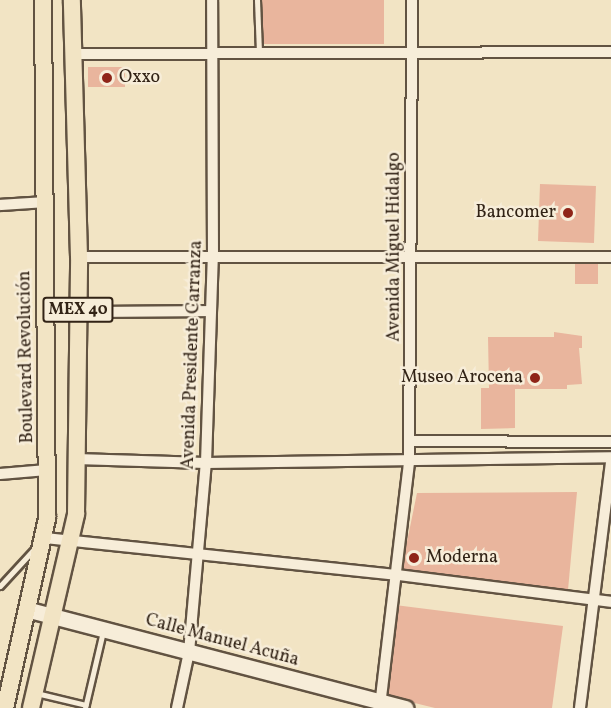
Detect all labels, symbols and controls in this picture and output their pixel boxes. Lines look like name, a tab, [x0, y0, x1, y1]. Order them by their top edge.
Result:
place label: Oxxo	[119, 67, 160, 89]
marker: Oxxo	[100, 71, 114, 85]
street label: Avenida Miguel Hidalgo	[384, 152, 406, 342]
place label: Bancomer	[475, 202, 556, 224]
marker: Bancomer	[561, 206, 575, 220]
street label: Avenida Presidente Carranza	[178, 240, 208, 470]
street label: Boulevard Revolución	[15, 270, 39, 444]
road number: MEX 40	[42, 297, 114, 323]
place label: Museo Arocena	[401, 367, 523, 389]
marker: Museo Arocena	[528, 371, 542, 385]
place label: Moderna	[426, 547, 498, 569]
marker: Moderna	[407, 551, 421, 565]
street label: Calle Manuel Acuña	[143, 610, 301, 672]

